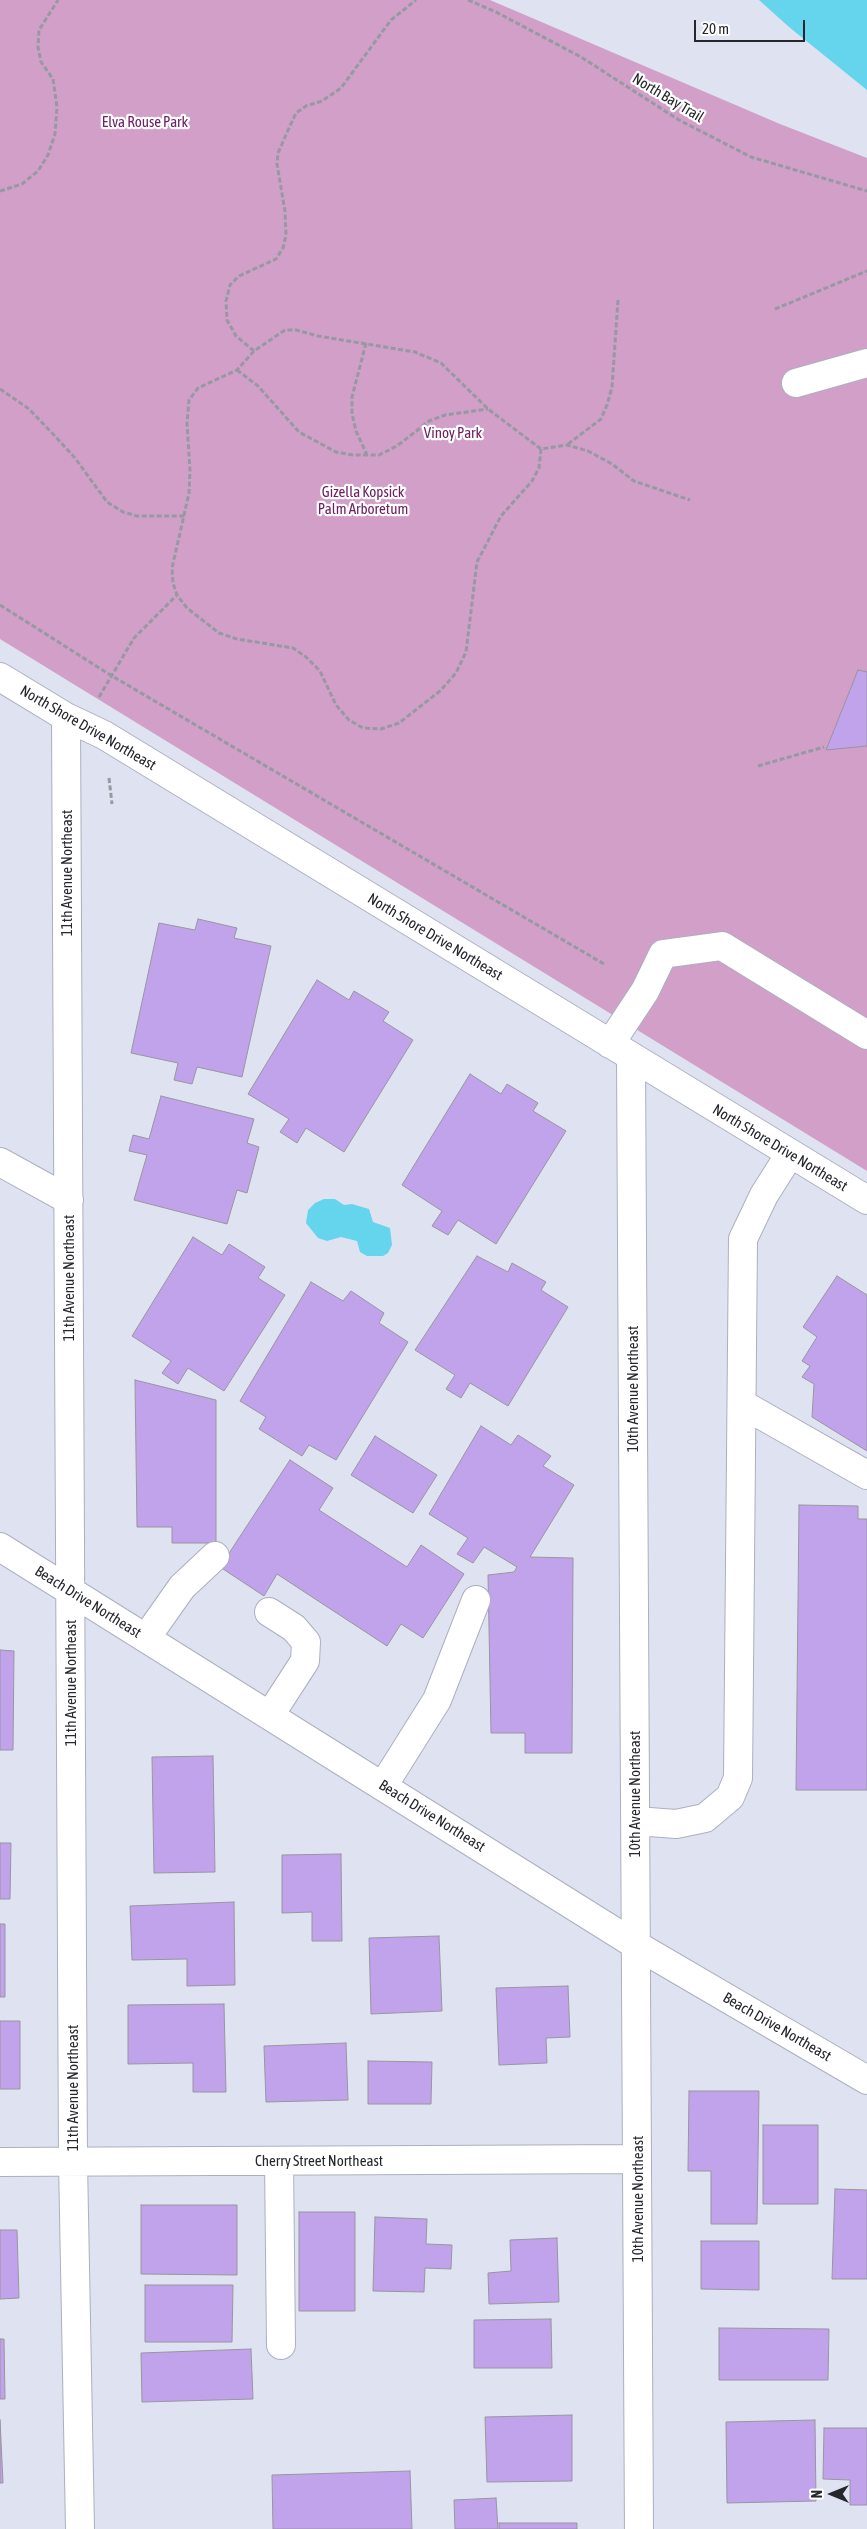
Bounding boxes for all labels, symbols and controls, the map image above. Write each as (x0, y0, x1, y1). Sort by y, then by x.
scale bar (697, 10, 808, 42)
text: 20 m (702, 20, 729, 37)
street label: North Bay Trail (629, 70, 707, 126)
park label: Elva Rouse Park (102, 113, 188, 131)
park label: Vinoy Park (424, 424, 482, 442)
park label: Gizella Kopsick Palm Arboretum (318, 483, 408, 518)
street label: North Shore Drive Northeast (17, 682, 159, 774)
street label: 11th Avenue Northeast (58, 810, 76, 936)
street label: North Shore Drive Northeast (364, 890, 506, 984)
street label: North Shore Drive Northeast (709, 1101, 851, 1195)
street label: 11th Avenue Northeast (60, 1215, 78, 1341)
street label: 10th Avenue Northeast (624, 1326, 642, 1452)
street label: Beach Drive Northeast (31, 1562, 145, 1642)
street label: 11th Avenue Northeast (62, 1620, 80, 1746)
street label: 10th Avenue Northeast (626, 1731, 644, 1857)
street label: Beach Drive Northeast (375, 1776, 489, 1856)
street label: Beach Drive Northeast (720, 1989, 834, 2065)
street label: 11th Avenue Northeast (64, 2025, 82, 2151)
street label: 10th Avenue Northeast (629, 2136, 647, 2262)
street label: Cherry Street Northeast (255, 2152, 383, 2170)
north arrow (807, 2469, 857, 2519)
text: N (809, 2490, 825, 2498)

